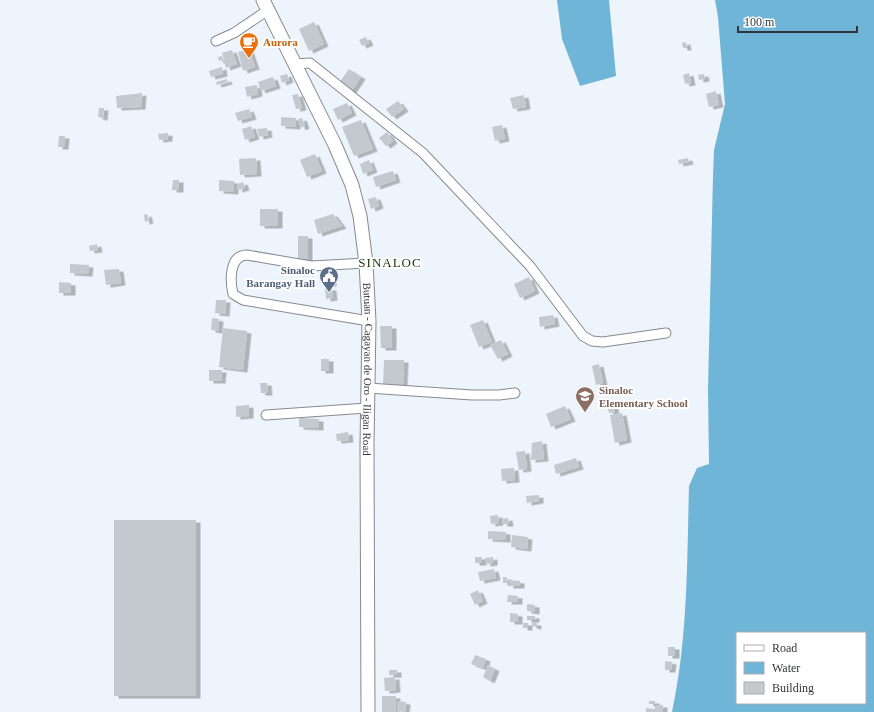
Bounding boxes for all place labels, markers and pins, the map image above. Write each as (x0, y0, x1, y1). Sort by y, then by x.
cafe icon: Aurora (238, 31, 260, 59)
place label: Aurora (263, 36, 298, 48)
place label: Sinaloc Barangay Hall (246, 264, 315, 289)
public building icon: Sinaloc Barangay Hall (318, 265, 340, 293)
place label: Sinaloc Elementary School (599, 384, 688, 409)
school or university icon: Sinaloc Elementary School (574, 385, 596, 413)

